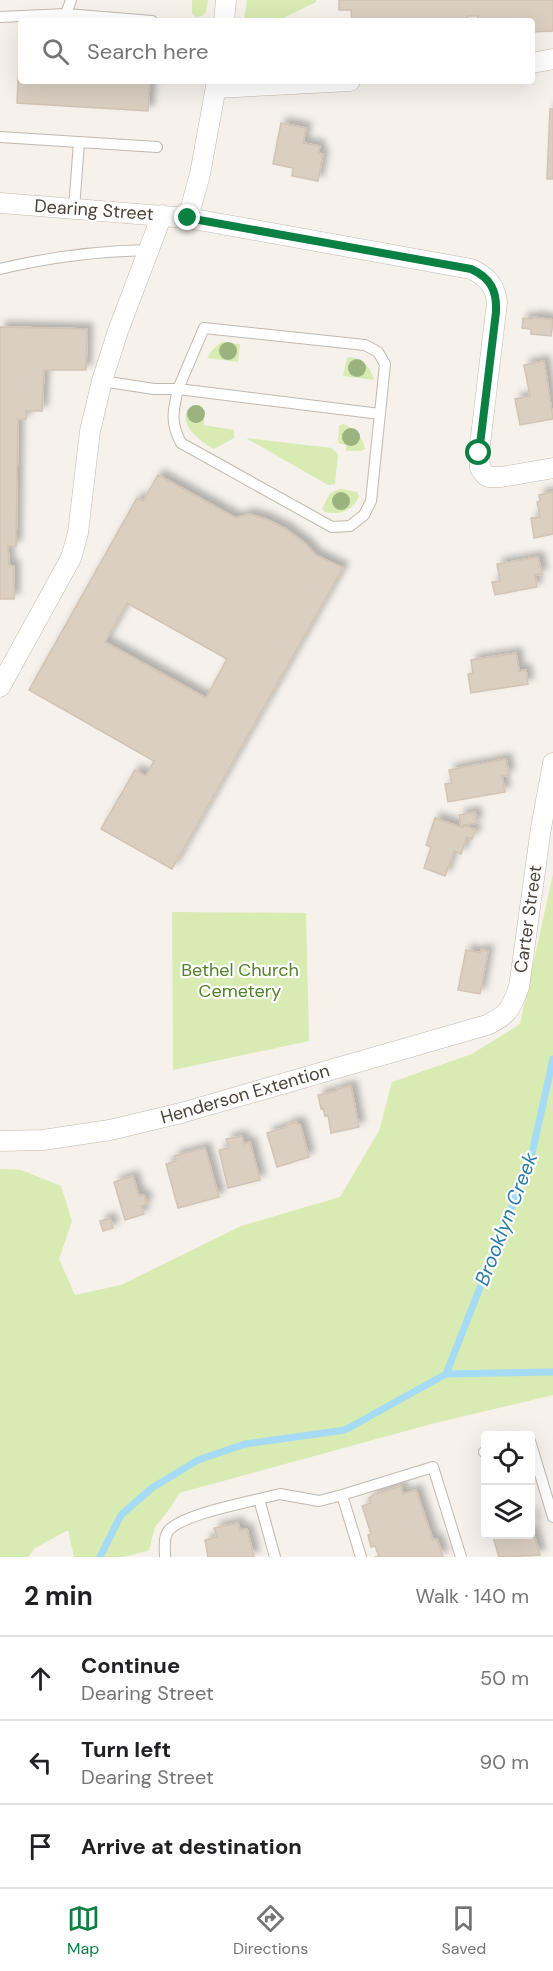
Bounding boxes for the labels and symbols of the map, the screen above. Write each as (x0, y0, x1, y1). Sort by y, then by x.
street label: Dearing Street (34, 194, 154, 226)
route end (174, 204, 200, 230)
route start (465, 439, 491, 465)
street label: Carter Street (509, 863, 547, 975)
park label: Bethel Church Cemetery (181, 958, 299, 1003)
street label: Henderson Extention (158, 1058, 332, 1130)
water label: Brooklyn Creek (469, 1148, 544, 1289)

